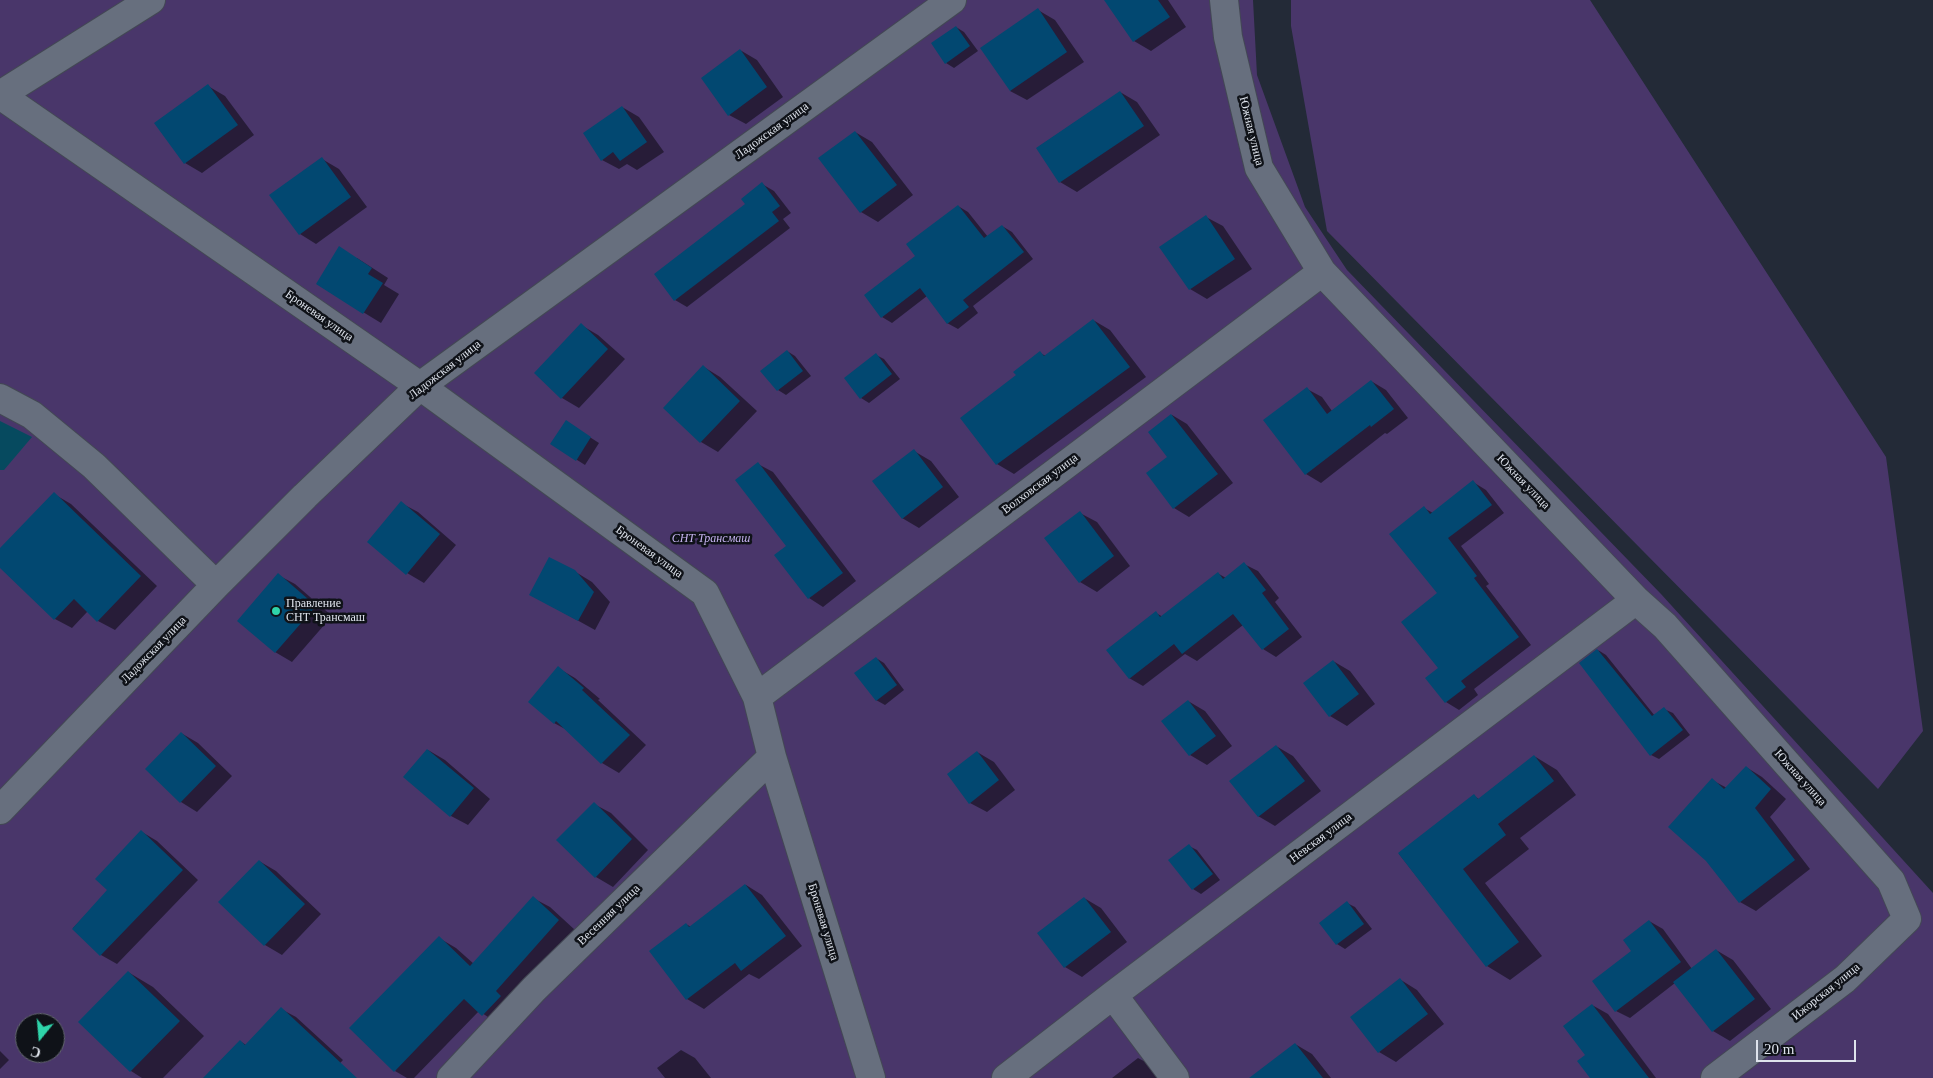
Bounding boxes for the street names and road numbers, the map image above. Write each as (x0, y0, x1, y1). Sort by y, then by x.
street label: Южная улица (1235, 95, 1267, 167)
street label: Ладожская улица (732, 99, 812, 163)
street label: Броневая улица (282, 287, 356, 345)
street label: Ладожская улица (406, 337, 484, 403)
street label: Волховская улица (999, 451, 1081, 517)
street label: Южная улица (1493, 452, 1553, 512)
street label: Броневая улица (613, 523, 685, 581)
street label: Ладожская улица (118, 613, 190, 687)
street label: Южная улица (1771, 747, 1829, 809)
street label: Невская улица (1287, 810, 1355, 866)
street label: Весенняя улица (575, 882, 643, 948)
street label: Броневая улица (804, 882, 842, 962)
street label: Ижорская улица (1789, 960, 1863, 1024)

